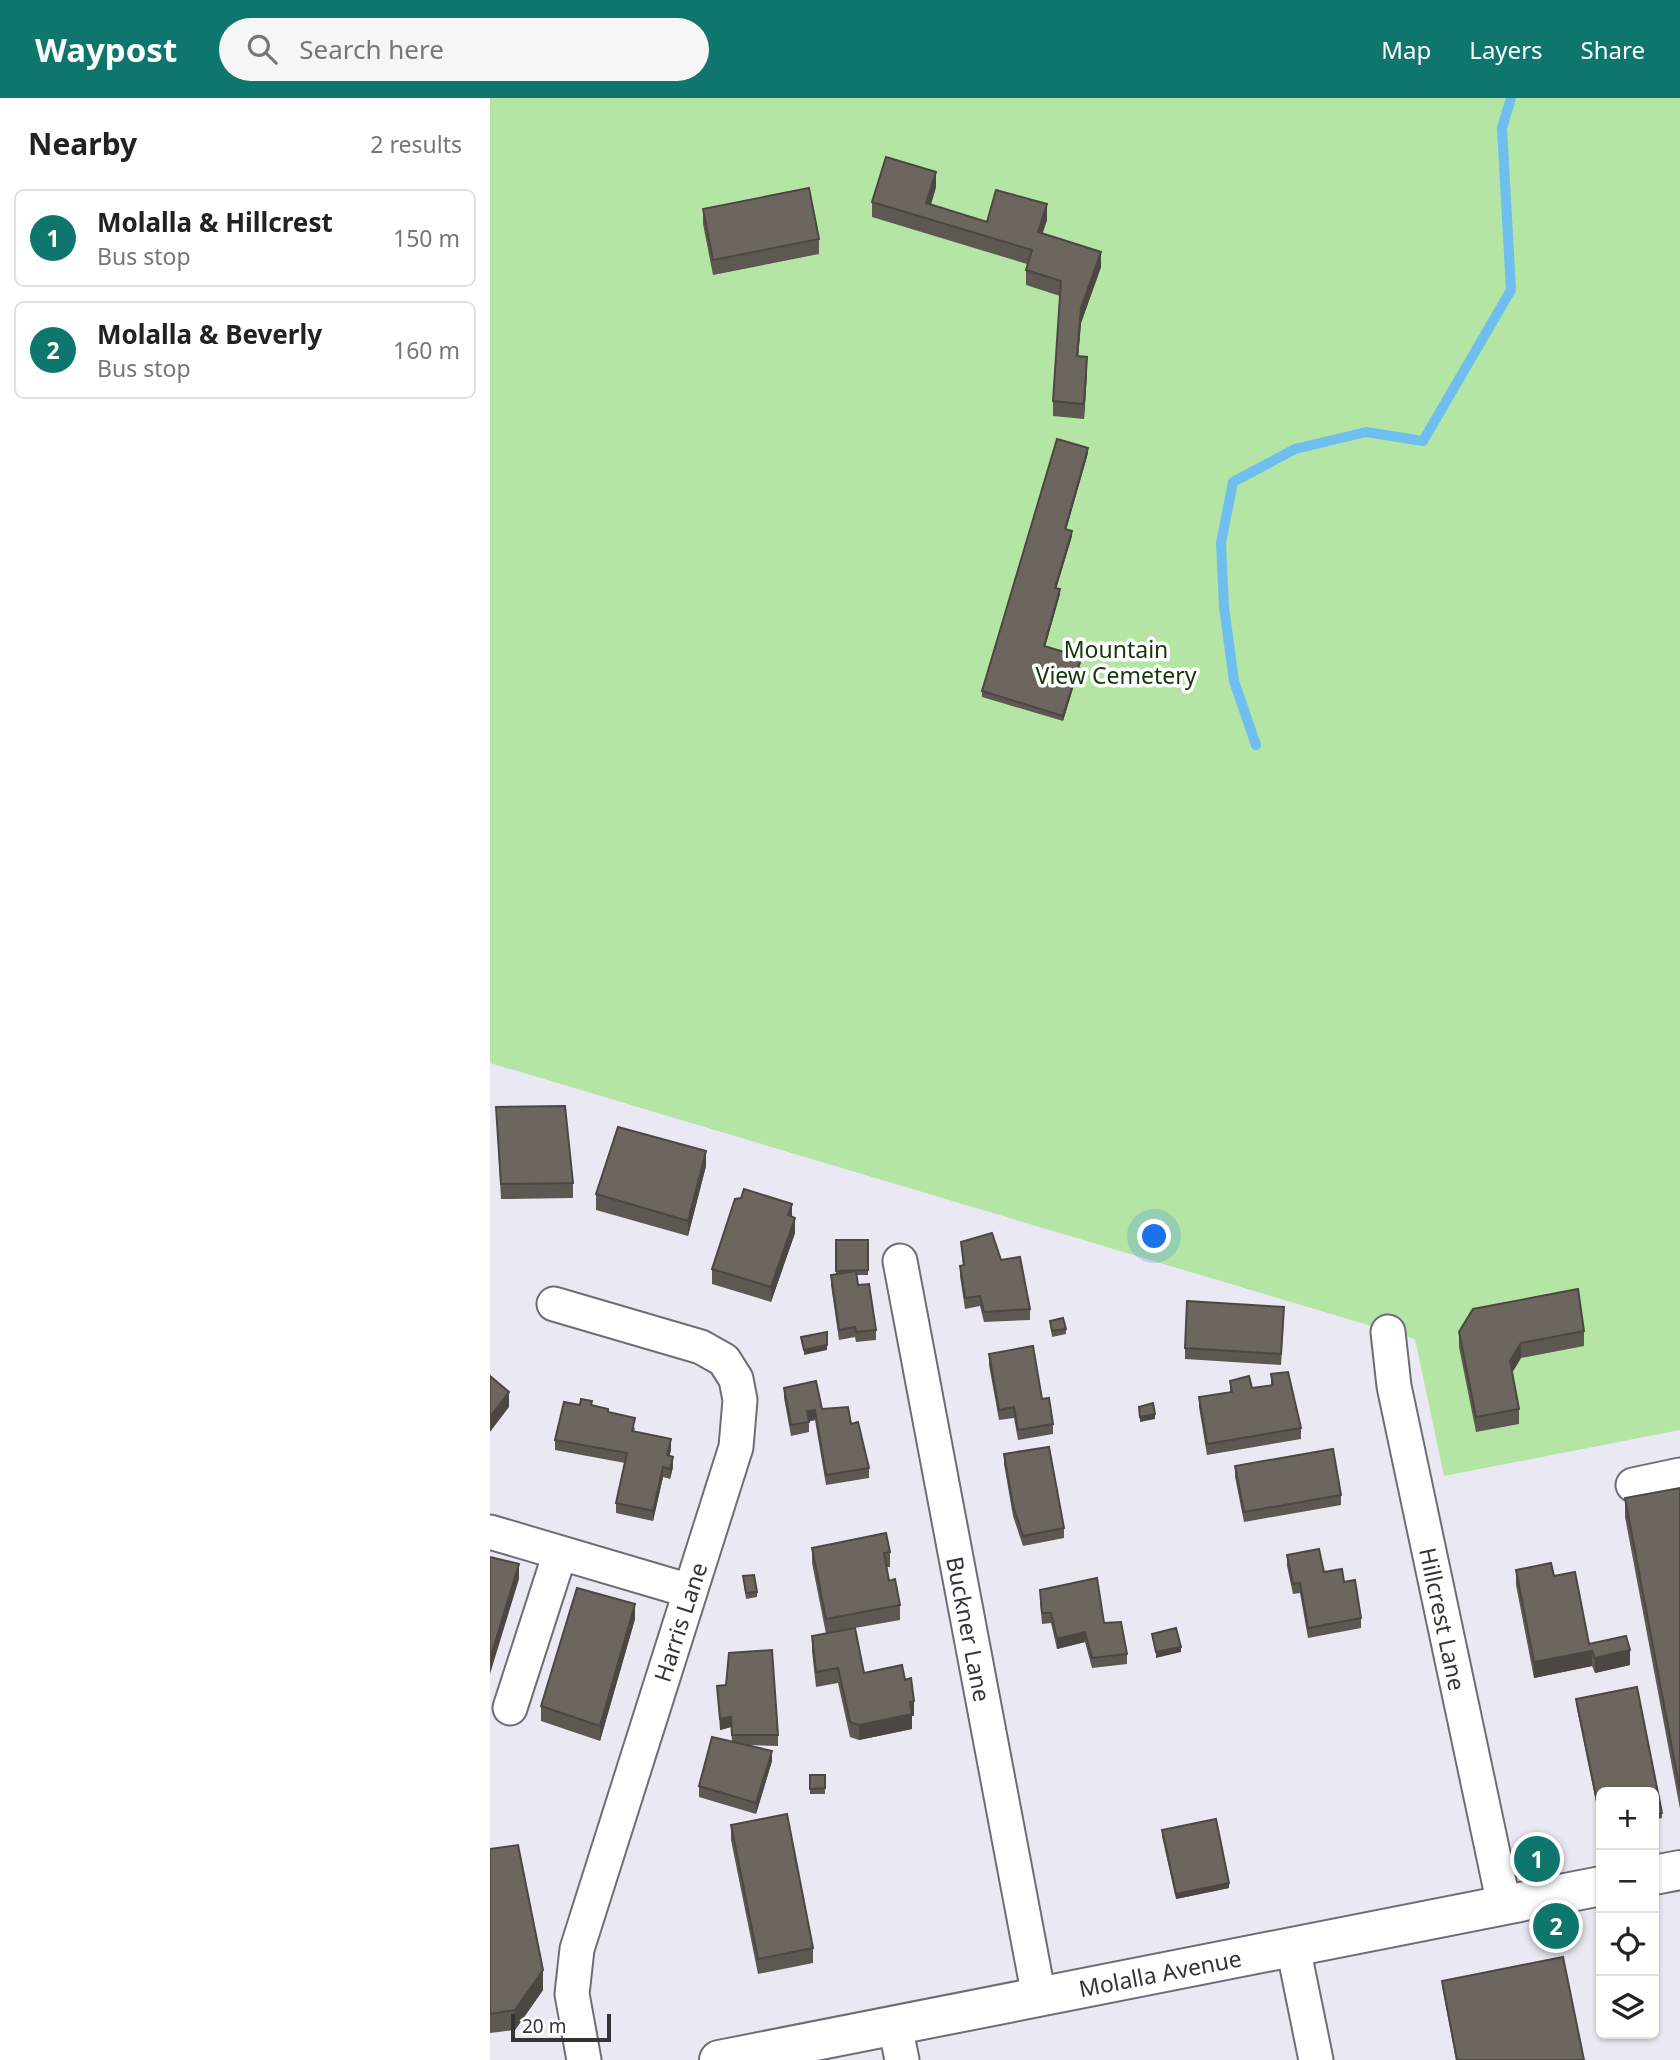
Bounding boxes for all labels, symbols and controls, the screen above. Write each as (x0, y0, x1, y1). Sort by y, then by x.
search box (219, 18, 709, 81)
text: Waypost (35, 27, 177, 72)
icon: search (243, 30, 281, 68)
text: Search here (299, 31, 444, 67)
text: Map (1381, 33, 1431, 66)
text: Layers (1469, 33, 1543, 66)
text: Share (1581, 33, 1645, 66)
text: Nearby (28, 123, 137, 164)
text: 2 results (370, 128, 462, 160)
text: Molalla & Hillcrest (97, 204, 333, 240)
text: 1 (46, 222, 60, 254)
text: 150 m (393, 222, 460, 254)
text: Bus stop (97, 240, 191, 272)
text: Molalla & Beverly (97, 316, 322, 352)
text: 2 (46, 334, 60, 366)
text: 160 m (393, 334, 460, 366)
text: Bus stop (97, 352, 191, 384)
park label: Mountain View Cemetery (1036, 633, 1197, 691)
your location (1137, 1219, 1171, 1253)
street label: Hillcrest Lane (1412, 1545, 1474, 1693)
street label: Buckner Lane (939, 1554, 999, 1704)
street label: Harris Lane (646, 1558, 714, 1686)
map controls (1596, 1787, 1659, 2039)
button: + (1596, 1787, 1659, 1850)
pin: 1 (1514, 1833, 1560, 1885)
button: − (1596, 1850, 1659, 1913)
pin: 2 (1533, 1900, 1579, 1952)
button: locate (1596, 1913, 1659, 1976)
street label: Molalla Avenue (1076, 1942, 1244, 2004)
button: layers (1596, 1976, 1659, 2039)
scale bar (511, 2011, 611, 2043)
text: 20 m (522, 2013, 566, 2039)

